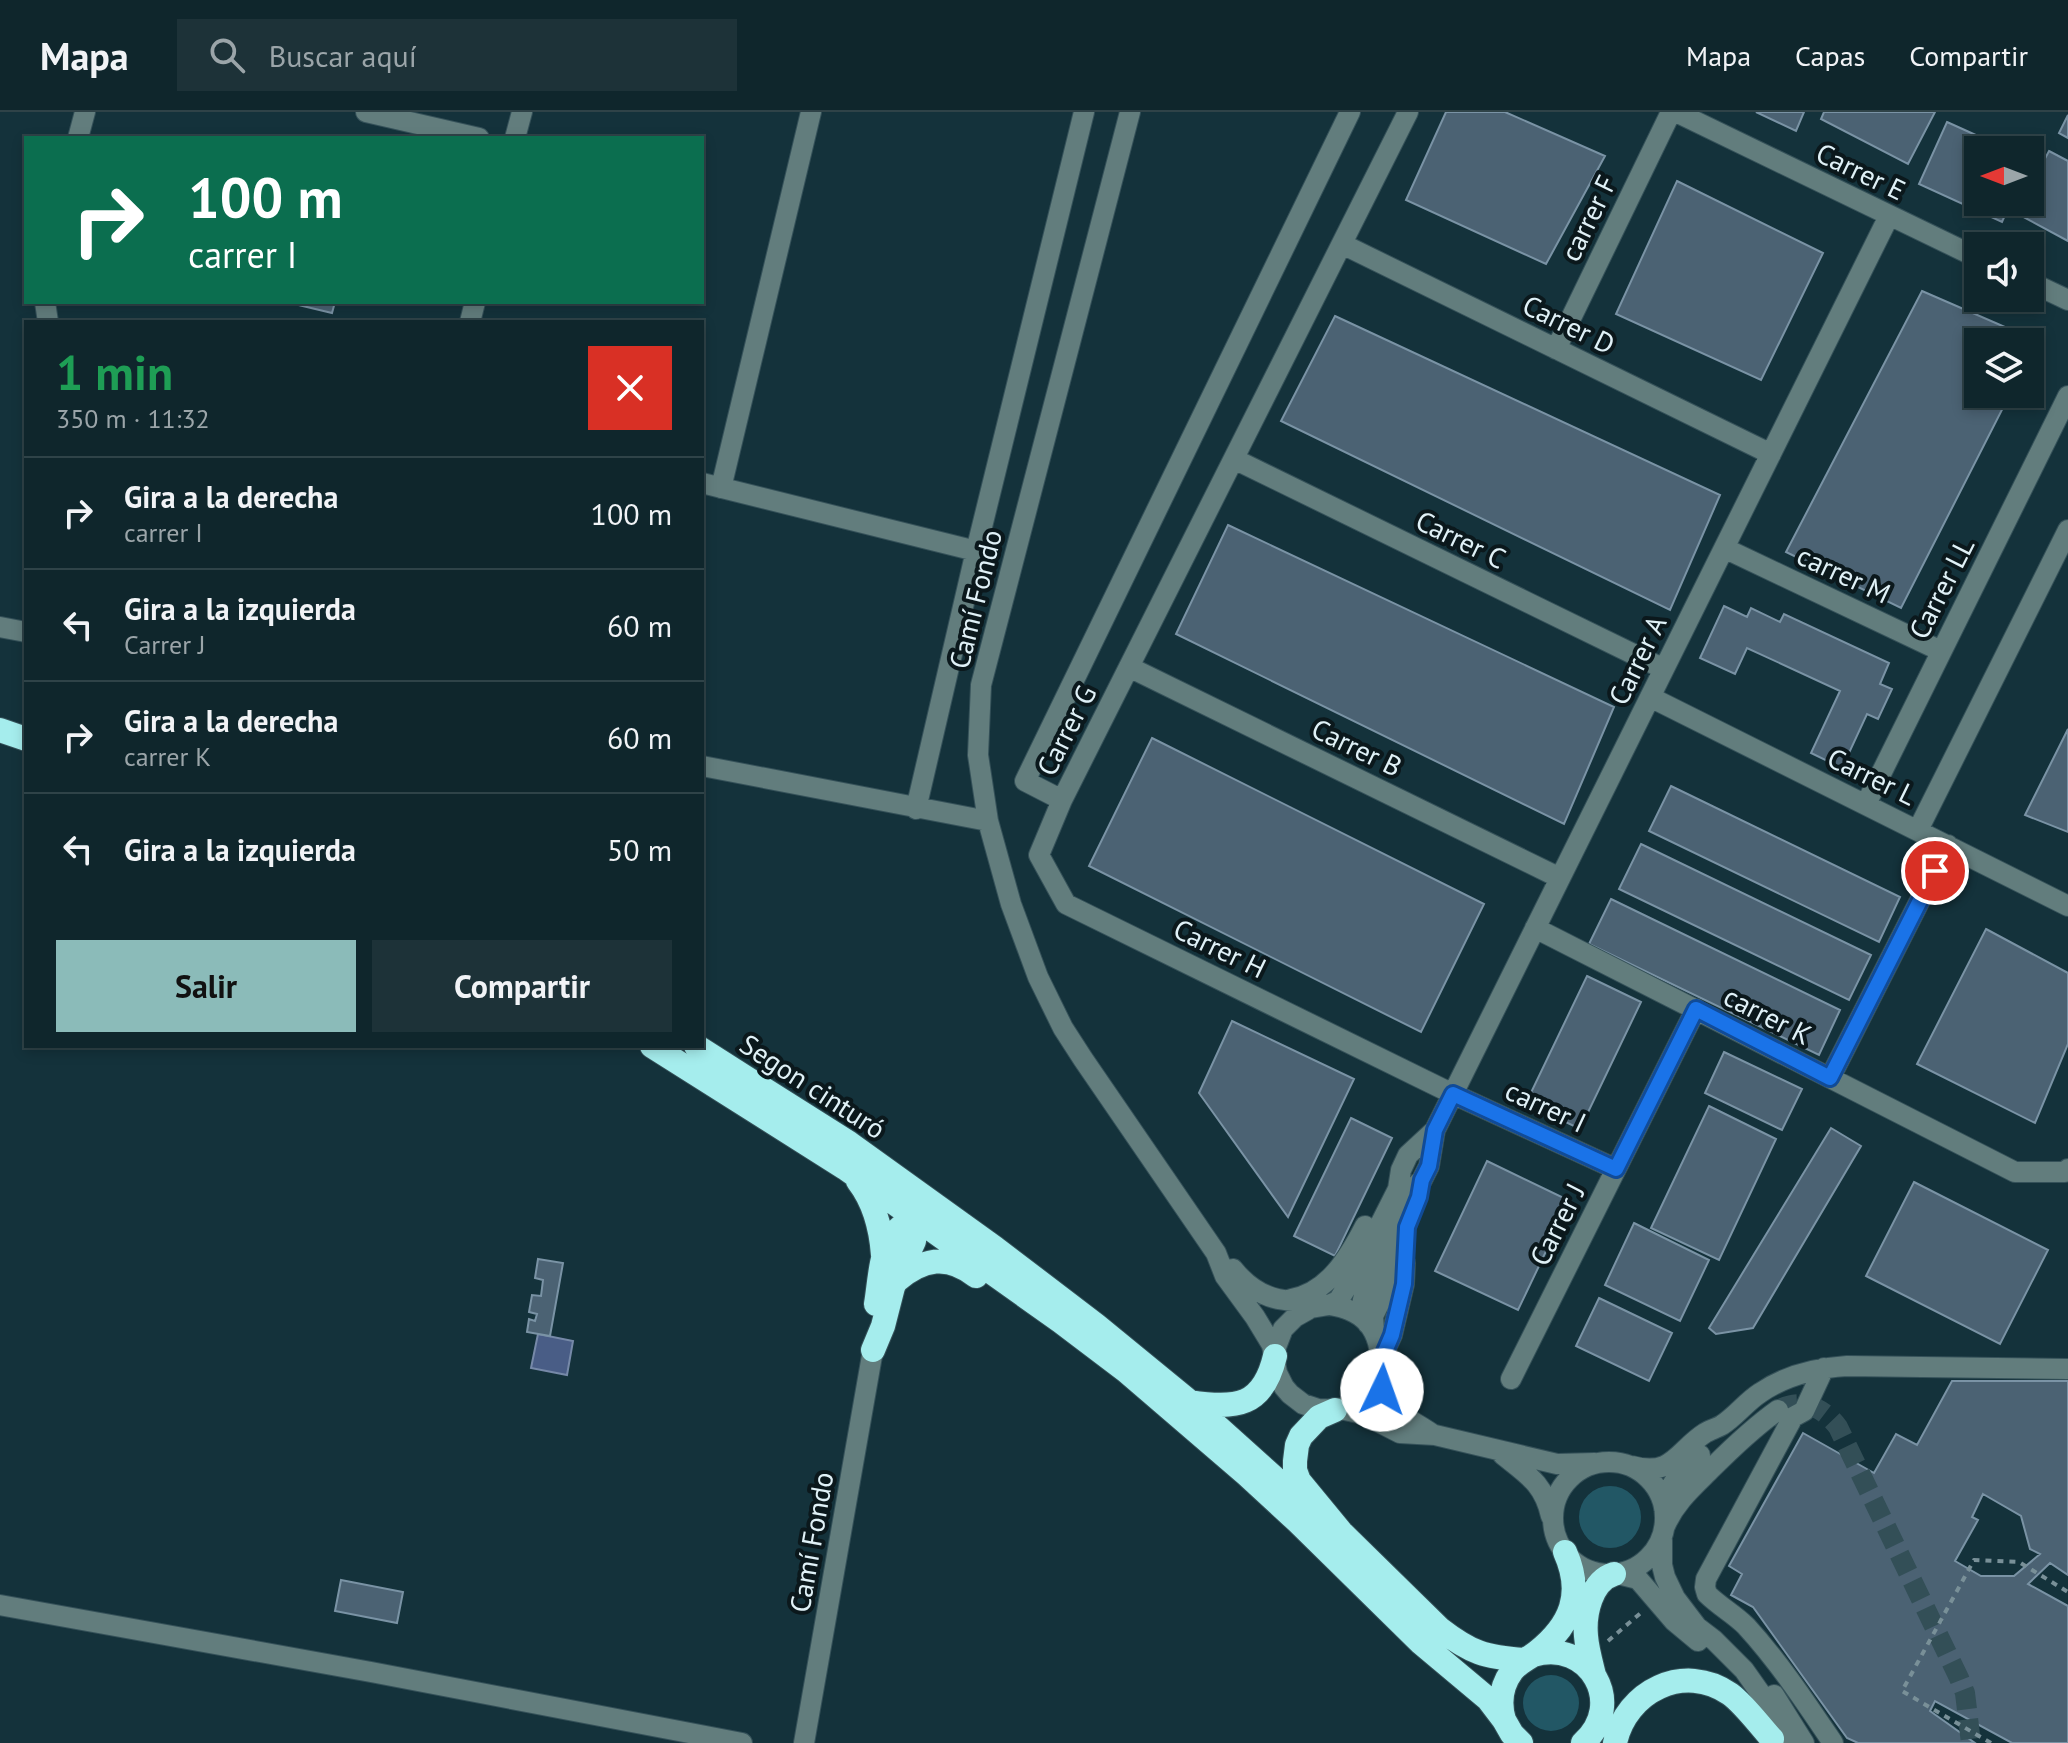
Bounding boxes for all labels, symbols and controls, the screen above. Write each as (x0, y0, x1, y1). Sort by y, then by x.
search box (177, 19, 737, 91)
text: Mapa (40, 31, 129, 80)
icon: search (205, 33, 249, 77)
text: Buscar aquí (269, 36, 417, 75)
text: Mapa (1686, 37, 1751, 74)
text: Capas (1795, 37, 1865, 74)
text: Compartir (1909, 37, 2028, 74)
street label: Carrer E (1810, 134, 1912, 208)
north arrow (1964, 136, 2044, 216)
map controls (1964, 136, 2044, 408)
text: 100 m (188, 161, 343, 233)
icon: right (56, 168, 160, 272)
street label: carrer F (1551, 169, 1625, 267)
text: carrer I (188, 231, 297, 278)
button: sound (1964, 232, 2044, 312)
street label: Carrer D (1517, 286, 1621, 362)
button: layers (1964, 328, 2044, 408)
text: 1 min (56, 341, 173, 403)
button: close (588, 346, 672, 430)
text: 350 m · 11:32 (56, 402, 210, 435)
text: Gira a la derecha (124, 477, 338, 516)
icon: right (56, 491, 100, 535)
text: 100 m (591, 494, 672, 533)
street label: Carrer C (1410, 501, 1512, 577)
text: carrer I (124, 516, 203, 549)
street label: Camí Fondo (940, 526, 1010, 672)
street label: Carrer LL (1900, 531, 1982, 645)
street label: carrer M (1791, 536, 1897, 612)
text: Gira a la izquierda (124, 589, 356, 628)
icon: left (56, 603, 100, 647)
text: 60 m (607, 606, 672, 645)
street label: Carrer A (1600, 609, 1675, 711)
text: Carrer J (124, 628, 206, 661)
street label: Carrer G (1028, 678, 1104, 782)
text: Gira a la derecha (124, 701, 338, 740)
street label: Carrer B (1306, 709, 1408, 785)
icon: right (56, 715, 100, 759)
text: 60 m (607, 718, 672, 757)
street label: Carrer L (1822, 739, 1922, 813)
text: carrer K (124, 740, 211, 773)
icon: left (56, 827, 100, 871)
text: Gira a la izquierda (124, 830, 356, 869)
text: 50 m (607, 830, 672, 869)
pin (1901, 837, 1969, 905)
icon: arrive (1913, 849, 1957, 893)
street label: Carrer H (1168, 910, 1272, 986)
button: Salir (56, 940, 356, 1032)
button: Compartir (372, 940, 672, 1032)
street label: carrer K (1718, 977, 1818, 1053)
street label: Segon cinturó (733, 1025, 893, 1147)
street label: carrer I (1500, 1071, 1592, 1141)
street label: Carrer J (1521, 1176, 1593, 1272)
position arrow (1340, 1348, 1424, 1432)
street label: Camí Fondo (780, 1469, 842, 1615)

